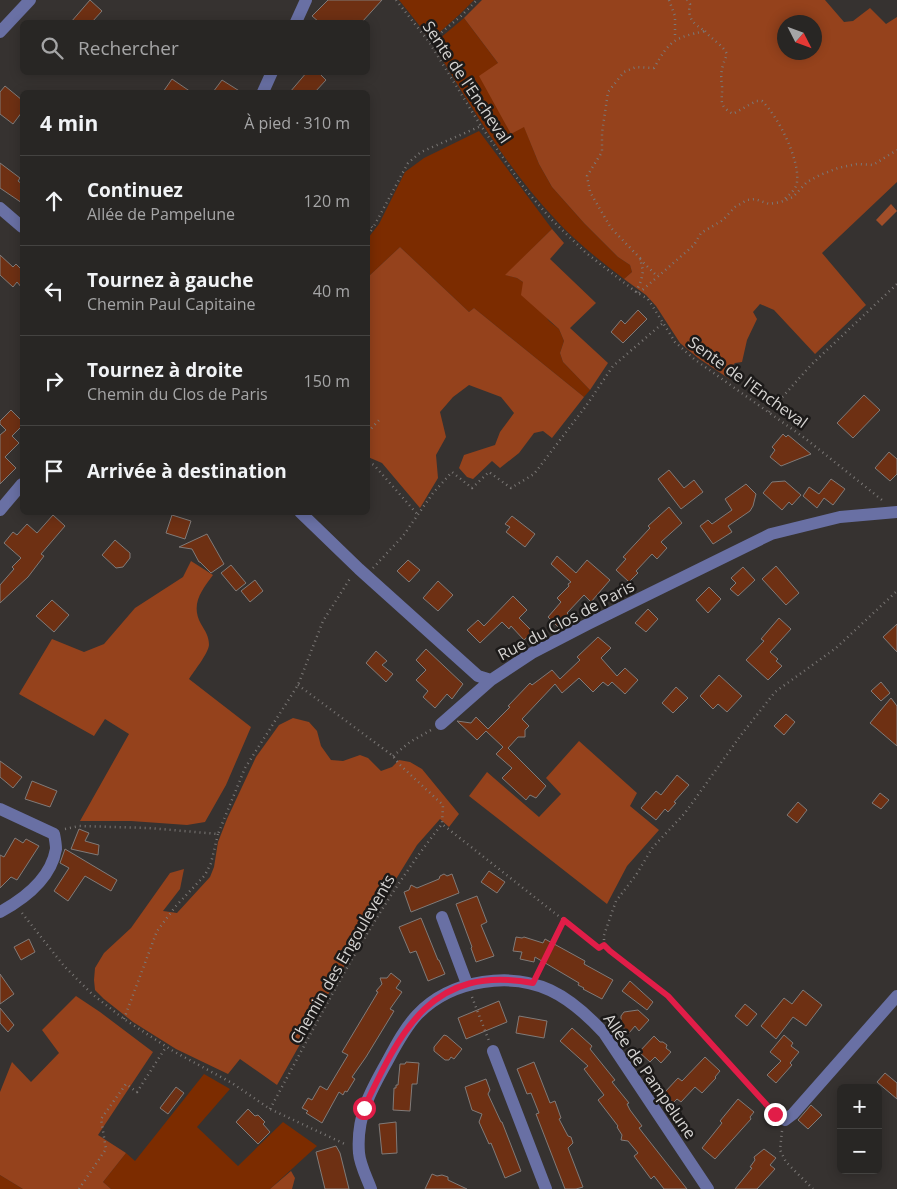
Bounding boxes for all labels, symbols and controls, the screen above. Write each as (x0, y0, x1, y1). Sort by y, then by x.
north arrow (777, 15, 822, 60)
street label: Sente de l'Encheval (418, 17, 516, 147)
search box (20, 20, 370, 75)
icon: search (38, 34, 66, 62)
text: Rechercher (78, 35, 179, 61)
text: 4 min (40, 109, 98, 137)
text: À pied · 310 m (244, 112, 350, 134)
text: Continuez (87, 177, 183, 203)
icon: ahead (40, 187, 68, 215)
text: 120 m (304, 190, 350, 212)
text: Allée de Pampelune (87, 203, 235, 225)
text: Tournez à gauche (87, 267, 253, 293)
icon: left (40, 277, 68, 305)
text: 40 m (313, 280, 350, 302)
text: Chemin Paul Capitaine (87, 293, 255, 315)
street label: Sente de l'Encheval (684, 331, 812, 433)
text: Tournez à droite (87, 357, 243, 383)
icon: right (40, 367, 68, 395)
text: 150 m (304, 370, 350, 392)
text: Chemin du Clos de Paris (87, 383, 268, 405)
icon: arrive (40, 457, 68, 485)
text: Arrivée à destination (87, 458, 287, 484)
street label: Rue du Clos de Paris (494, 575, 638, 665)
street label: Chemin des Engoulevents (284, 870, 400, 1048)
street label: Allée de Pampelune (599, 1009, 701, 1143)
map controls (837, 1084, 882, 1174)
button: + (837, 1084, 882, 1129)
route start (353, 1097, 376, 1120)
route end (764, 1103, 787, 1126)
button: − (837, 1129, 882, 1174)

